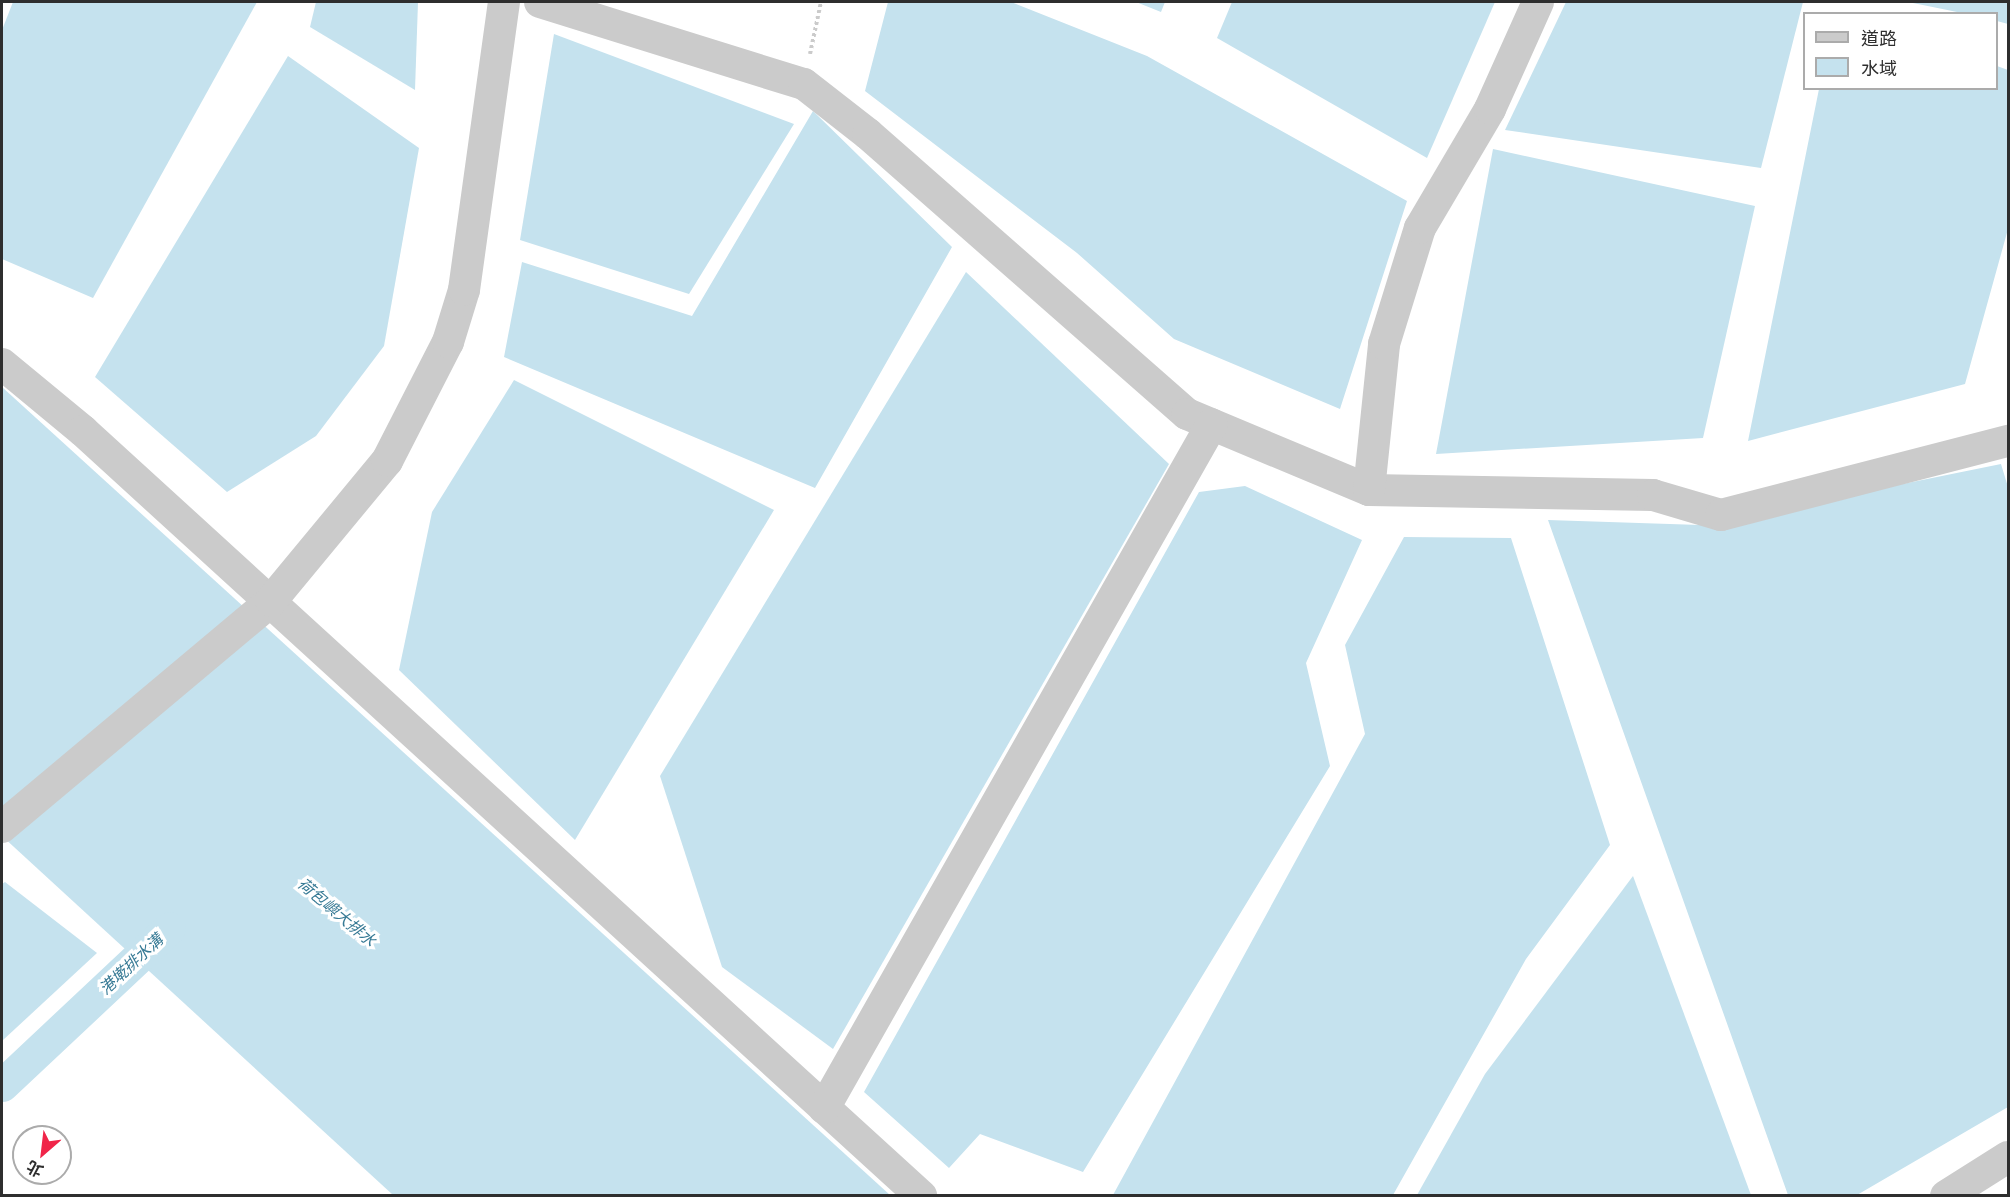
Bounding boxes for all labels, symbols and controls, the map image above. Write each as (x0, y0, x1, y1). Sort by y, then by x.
legend (1803, 12, 1998, 90)
text: 道路 (1861, 27, 1897, 50)
text: 水域 (1861, 57, 1897, 80)
water label: 荷包嶼大排水 (294, 874, 380, 950)
water label: 港墘排水溝 (95, 930, 167, 998)
north arrow (12, 1125, 72, 1185)
text: 北 (23, 1157, 46, 1182)

